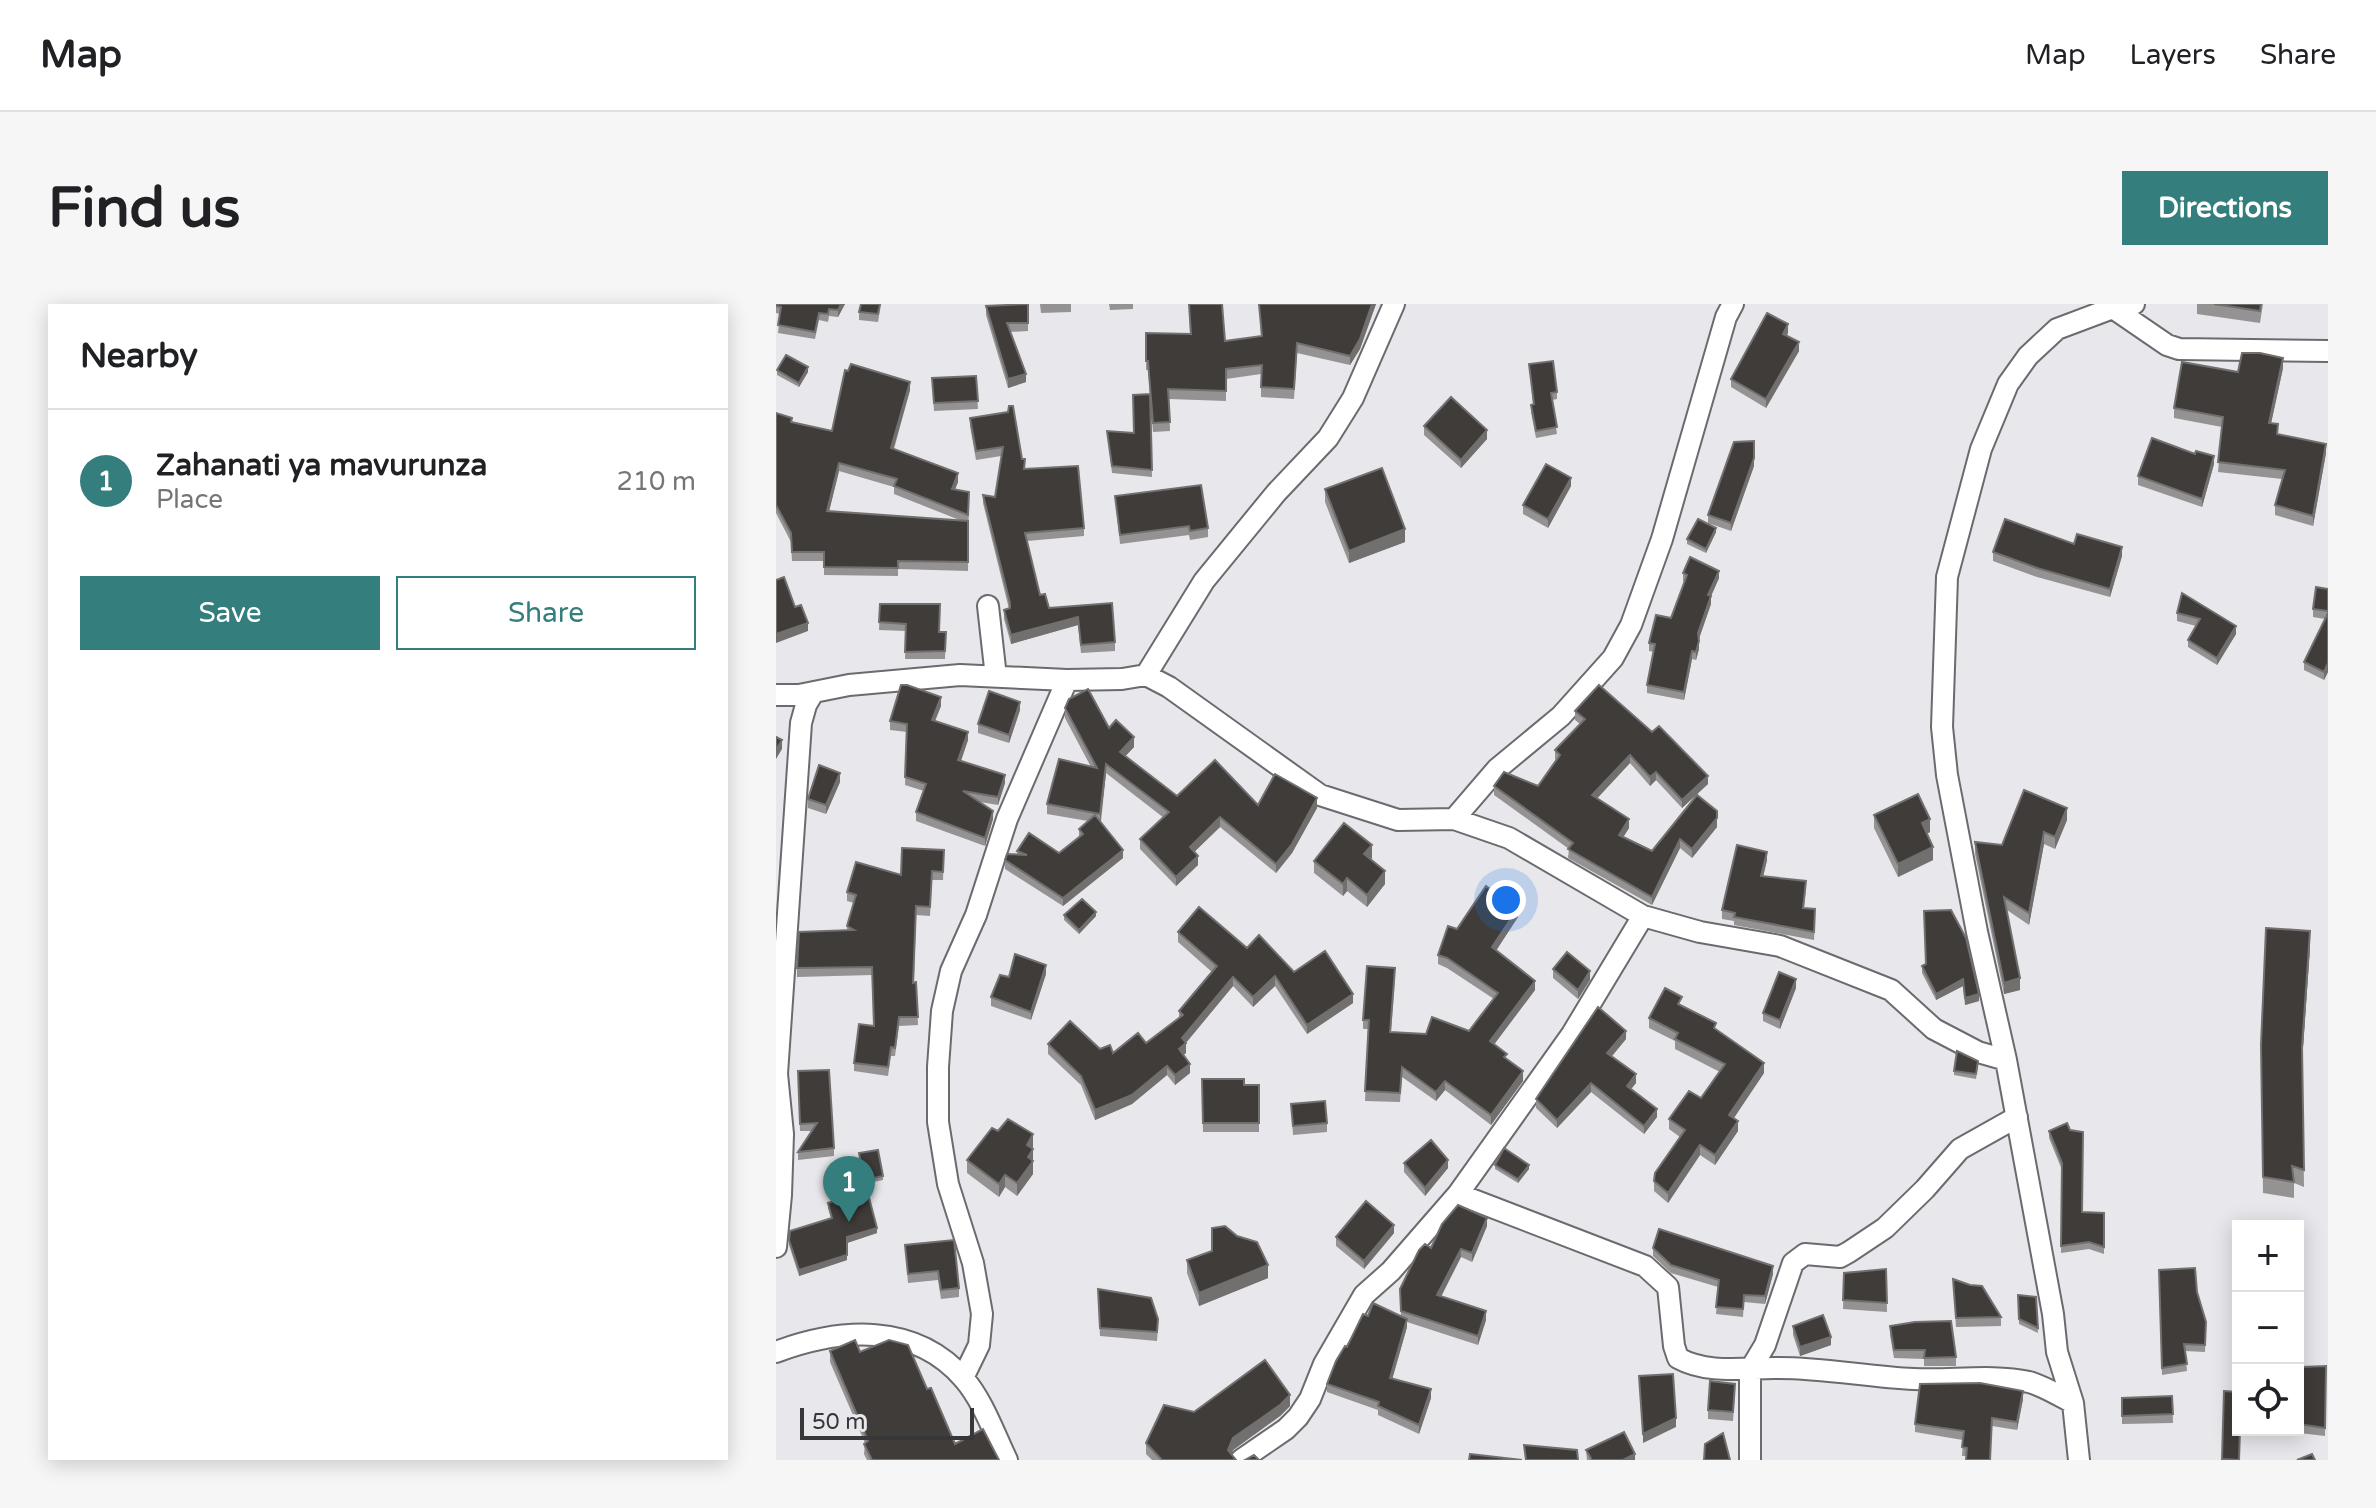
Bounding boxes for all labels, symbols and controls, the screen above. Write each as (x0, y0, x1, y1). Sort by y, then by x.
text: Map (40, 32, 122, 78)
text: Map (2025, 38, 2086, 72)
text: Layers (2130, 38, 2216, 72)
text: Share (2260, 38, 2336, 72)
button: Directions (2122, 171, 2328, 245)
text: Find us (48, 175, 240, 242)
text: Nearby (80, 336, 198, 377)
text: Zahanati ya mavurunza (156, 447, 487, 484)
text: 1 (98, 466, 114, 497)
text: 210 m (616, 466, 696, 497)
text: Place (156, 484, 223, 515)
button: Save (80, 576, 380, 650)
button: Share (396, 576, 696, 650)
your location (1486, 880, 1526, 920)
pin: 1 (823, 1156, 875, 1222)
map controls (2232, 1220, 2304, 1436)
button: + (2232, 1220, 2304, 1292)
button: − (2232, 1292, 2304, 1364)
button: locate (2232, 1364, 2304, 1436)
scale bar (800, 1404, 974, 1440)
text: 50 m (812, 1409, 866, 1435)

